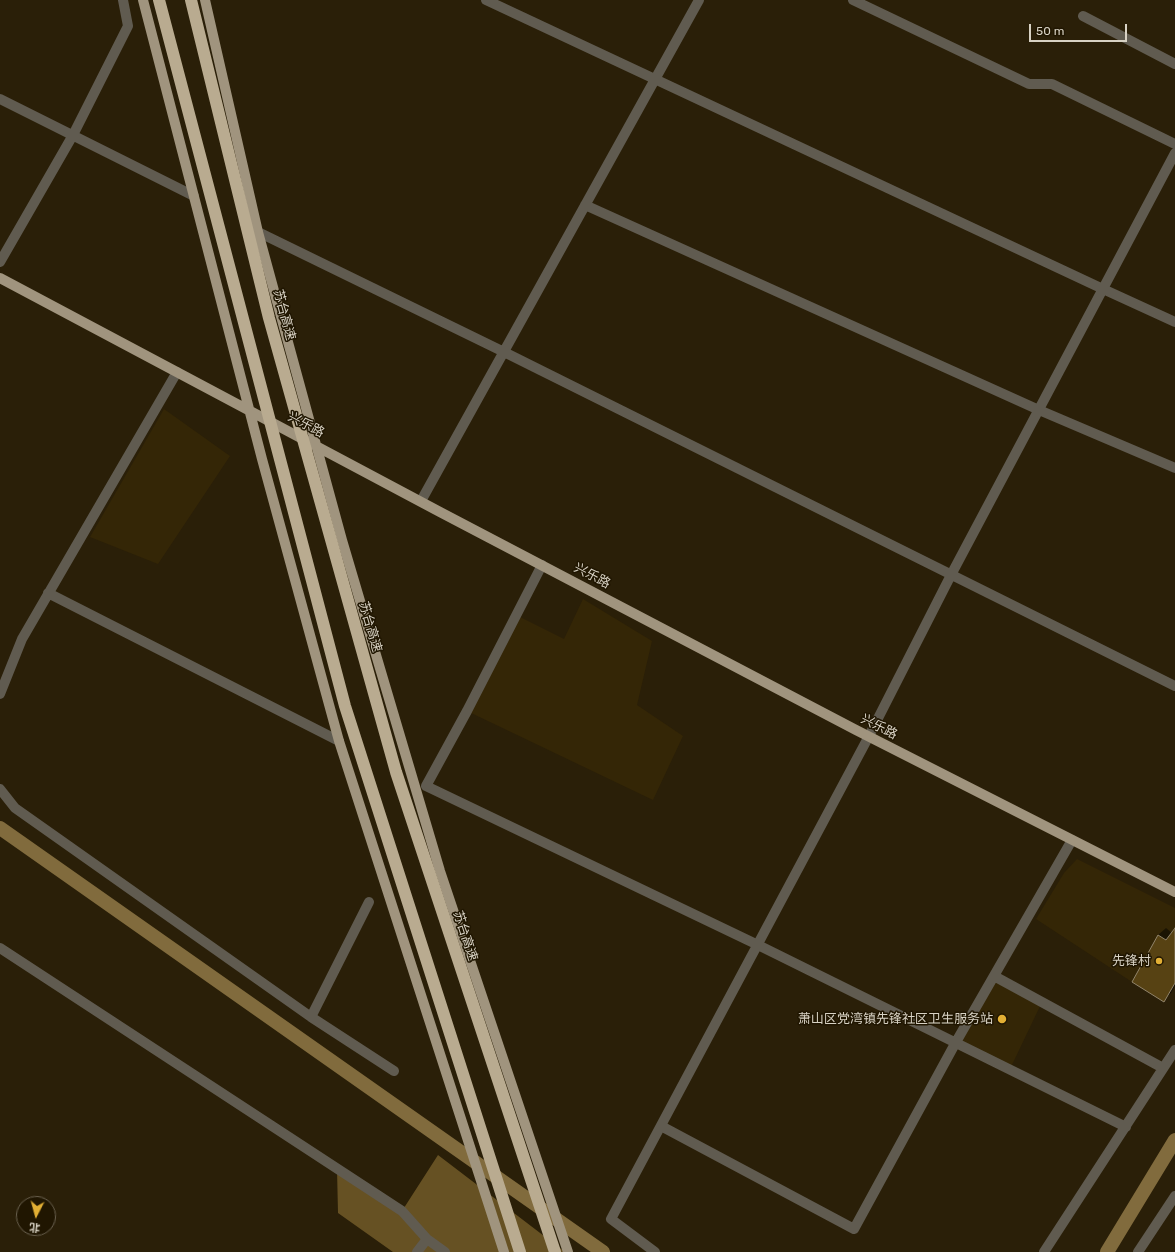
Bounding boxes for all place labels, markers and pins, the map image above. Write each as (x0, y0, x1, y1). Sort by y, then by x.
place label: 先锋村 (1112, 953, 1151, 969)
marker: 先锋村 (1154, 956, 1164, 966)
place label: 萧山区党湾镇先锋社区卫生服务站 (798, 1011, 993, 1027)
marker: 萧山区党湾镇先锋社区卫生服务站 (996, 1013, 1008, 1025)

